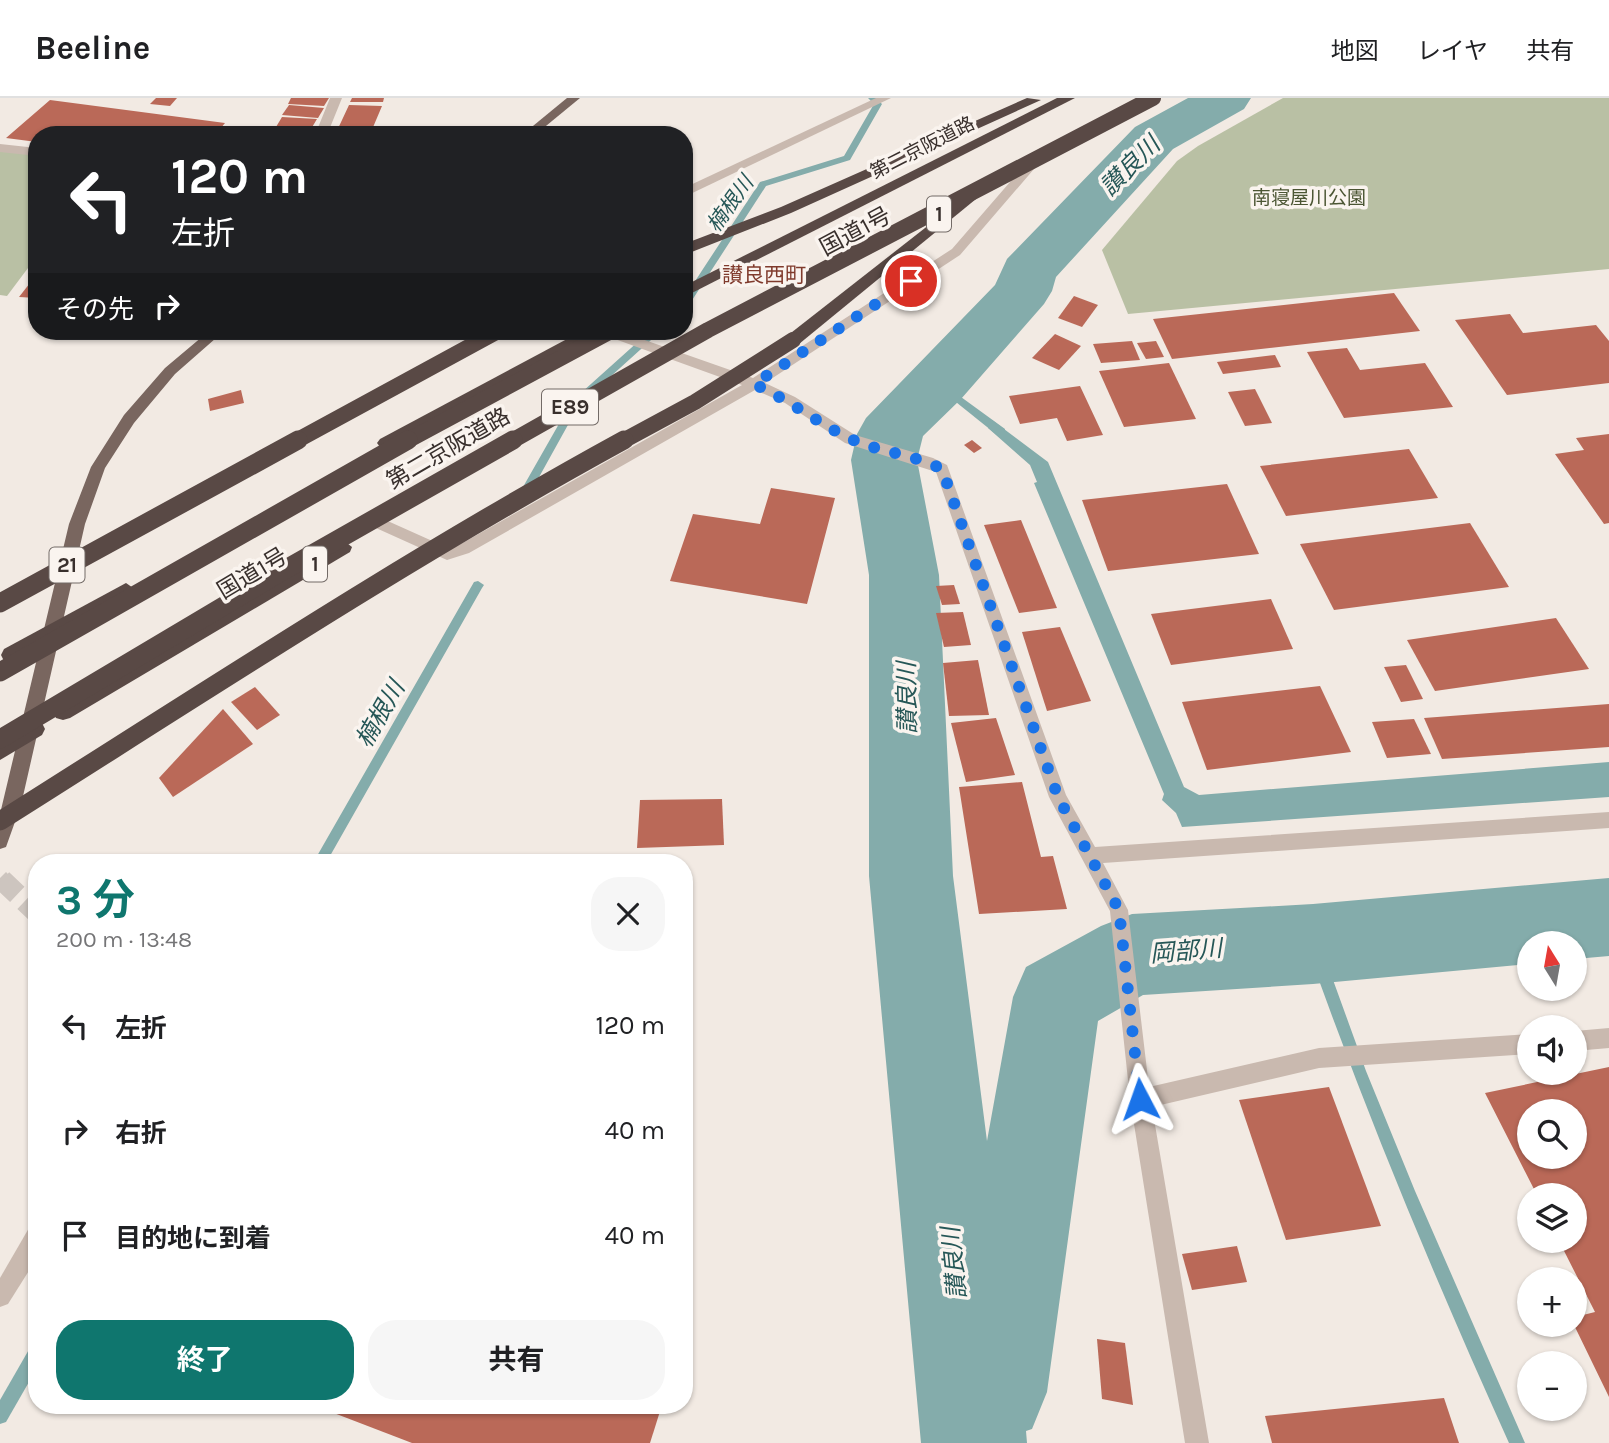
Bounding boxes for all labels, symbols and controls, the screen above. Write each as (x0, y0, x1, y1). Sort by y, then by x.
text: Beeline (35, 29, 150, 67)
text: 地図 (1331, 37, 1379, 65)
text: レイヤ (1417, 37, 1488, 65)
text: 共有 (1526, 37, 1574, 65)
street label: 第二京阪道路 (867, 112, 978, 184)
water label: 讃良川 (1095, 129, 1167, 201)
text: 120 m (171, 148, 308, 205)
icon: left (56, 154, 147, 245)
water label: 楠根川 (702, 170, 759, 237)
park label: 南寝屋川公園 (1252, 187, 1366, 209)
road number: 1 (927, 197, 951, 232)
street label: 国道1号 (815, 202, 895, 261)
text: 左折 (171, 215, 235, 252)
pin (881, 251, 941, 311)
icon: arrive (892, 262, 930, 300)
district label: 讃良西町 (722, 263, 806, 287)
icon: right (148, 287, 186, 325)
text: その先 (56, 294, 134, 325)
road number: E89 (542, 390, 598, 424)
street label: 第二京阪道路 (382, 402, 515, 495)
street label: 国道1号 (212, 542, 292, 605)
road number: 1 (303, 546, 327, 582)
road number: 21 (50, 547, 84, 582)
water label: 讃良川 (892, 659, 922, 734)
water label: 楠根川 (350, 673, 412, 752)
text: 3 分 (56, 875, 135, 925)
button: close (591, 877, 665, 951)
text: 200 m · 13:48 (56, 926, 192, 953)
north arrow (1517, 931, 1587, 1001)
map controls (1517, 931, 1587, 1421)
water label: 岡部川 (1149, 934, 1226, 968)
icon: left (56, 1007, 94, 1045)
text: 120 m (595, 1010, 665, 1041)
text: 左折 (115, 1013, 167, 1044)
button: sound (1517, 1015, 1587, 1085)
position arrow (1103, 1062, 1177, 1136)
button: search (1517, 1099, 1587, 1169)
icon: right (56, 1112, 94, 1150)
text: 40 m (605, 1115, 665, 1146)
text: 右折 (115, 1118, 167, 1149)
button: layers (1517, 1183, 1587, 1253)
icon: arrive (56, 1217, 94, 1255)
text: 40 m (605, 1220, 665, 1251)
text: 目的地に到着 (115, 1223, 271, 1254)
water label: 讃良川 (936, 1223, 972, 1300)
button: + (1517, 1267, 1587, 1337)
button: 終了 (56, 1320, 354, 1400)
button: 共有 (368, 1320, 665, 1400)
button: − (1517, 1351, 1587, 1421)

